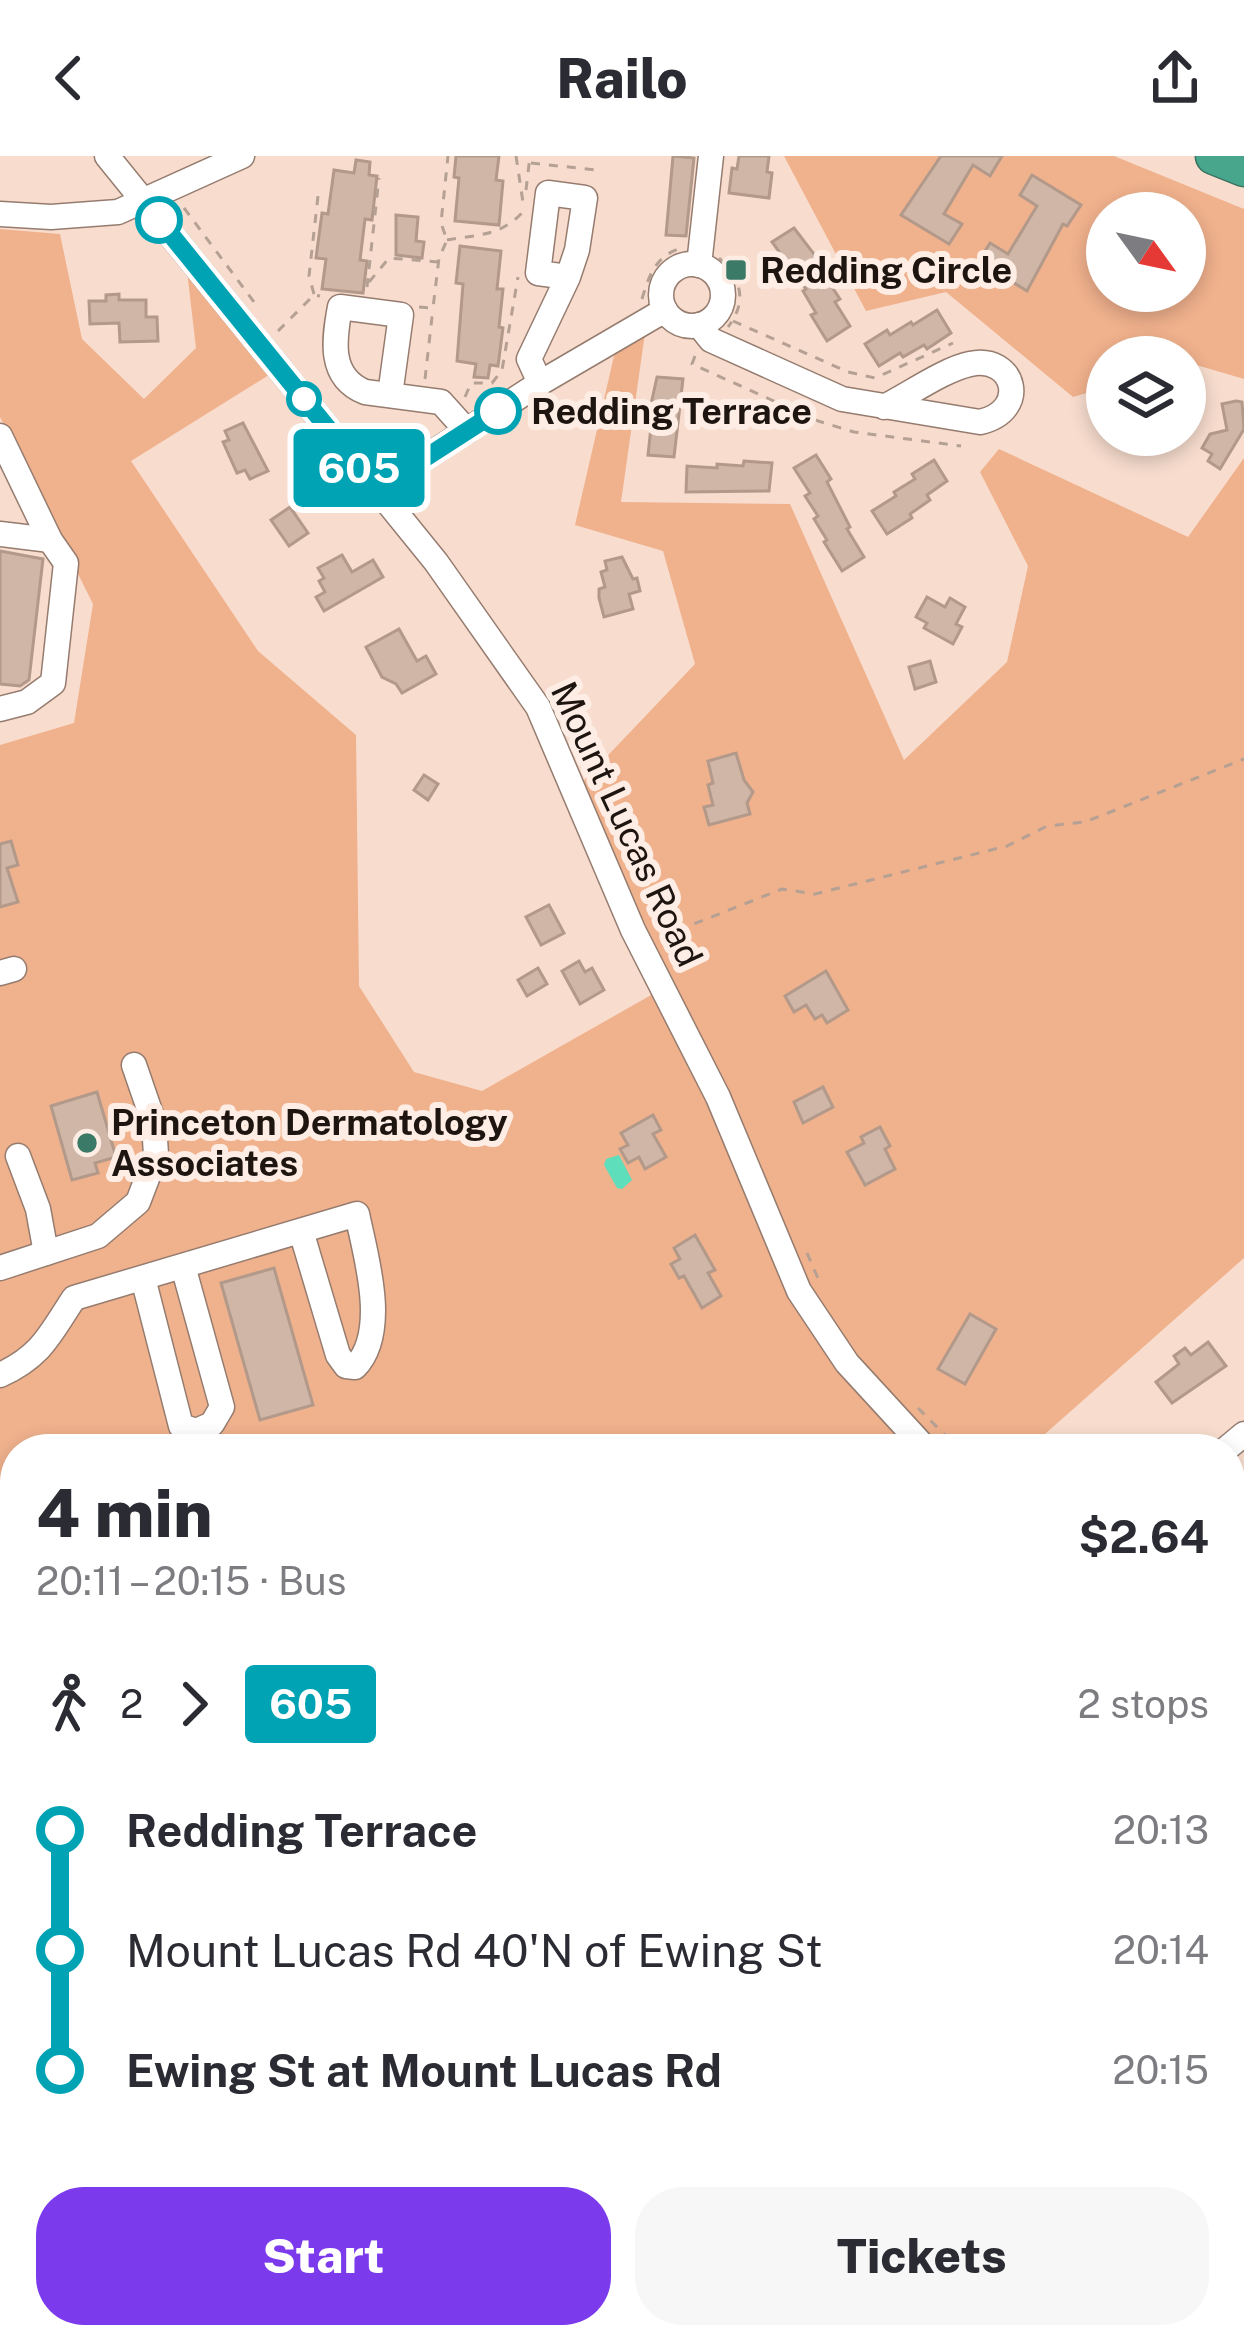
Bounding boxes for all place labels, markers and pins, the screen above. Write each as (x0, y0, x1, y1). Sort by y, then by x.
unlabelled marker (137, 198, 181, 242)
place label: Redding Circle (760, 249, 1012, 291)
marker: Redding Circle (723, 257, 749, 283)
unlabelled marker (288, 383, 320, 415)
marker: Redding Terrace (476, 389, 520, 433)
place label: Redding Terrace (531, 390, 812, 432)
place label: Princeton Dermatology Associates (111, 1101, 508, 1184)
marker: Princeton Dermatology Associates (74, 1130, 100, 1156)

